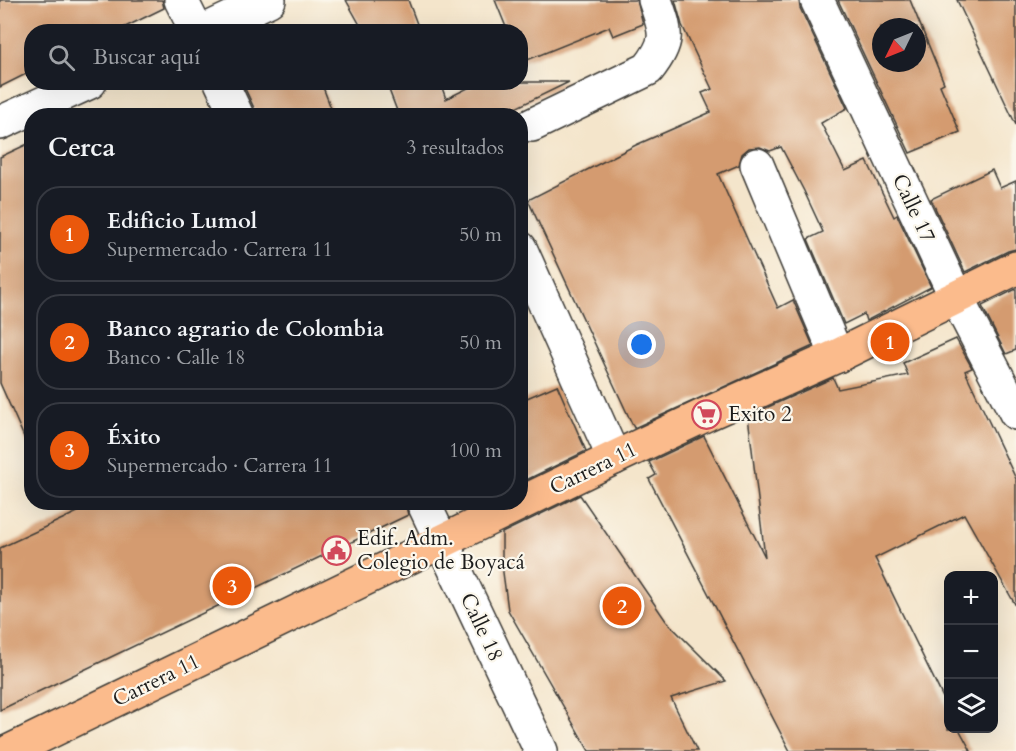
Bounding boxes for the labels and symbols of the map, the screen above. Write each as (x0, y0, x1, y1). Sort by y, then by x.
north arrow (872, 18, 926, 72)
street label: Calle 17 (885, 169, 942, 247)
pin: 1 (870, 320, 910, 364)
your location (627, 330, 656, 359)
supermarket icon: Exito 2 (691, 398, 723, 430)
place label: Exito 2 (728, 400, 792, 429)
street label: Carrera 11 (545, 435, 642, 502)
place label: Edif. Adm. Colegio de Boyacá (357, 524, 525, 577)
public building icon: Edif. Adm. Colegio de Boyacá (320, 534, 352, 566)
pin: 3 (212, 564, 252, 608)
pin: 2 (602, 584, 642, 628)
street label: Calle 18 (453, 588, 510, 666)
street label: Carrera 11 (108, 647, 205, 714)

